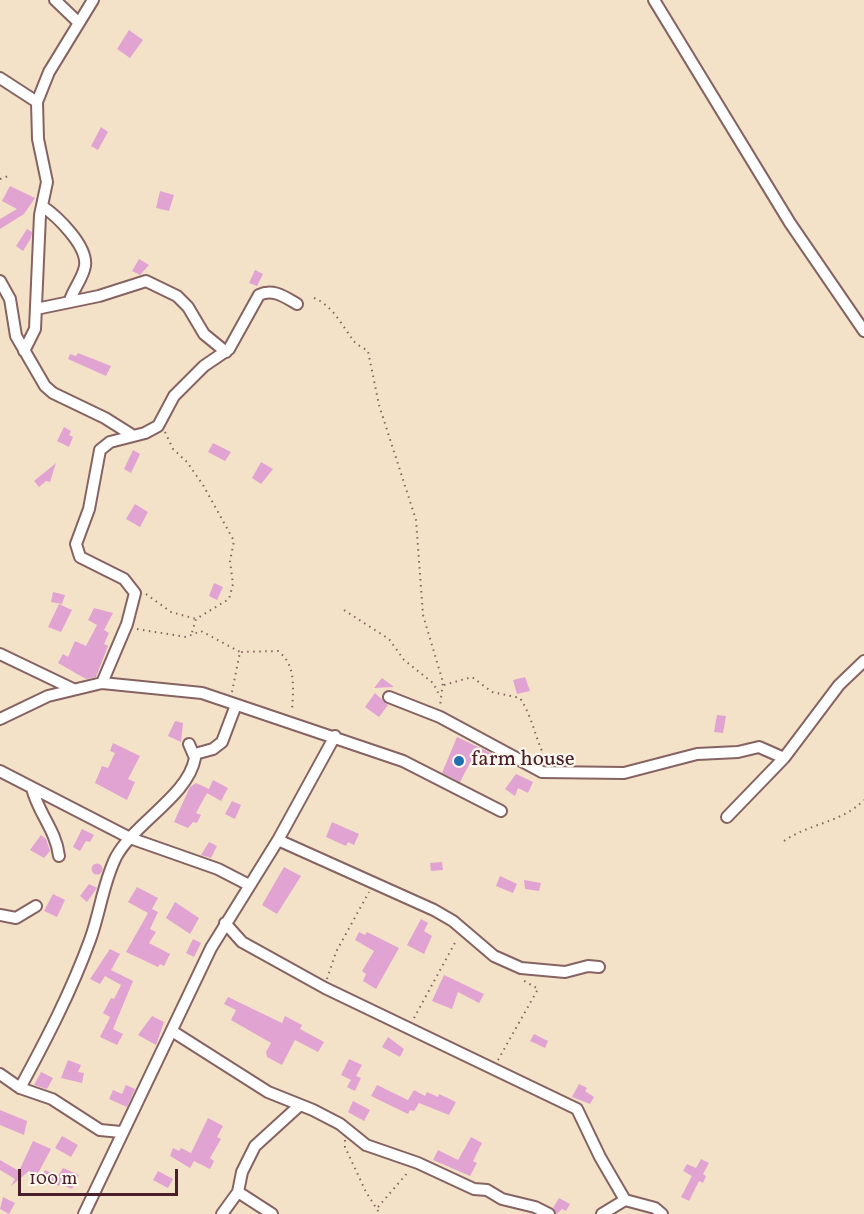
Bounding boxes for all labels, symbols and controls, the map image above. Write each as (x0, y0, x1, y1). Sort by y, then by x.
place label: farm house (471, 748, 575, 774)
marker: farm house (452, 754, 466, 768)
scale bar (21, 1157, 182, 1195)
text: 100 m (29, 1167, 78, 1192)

